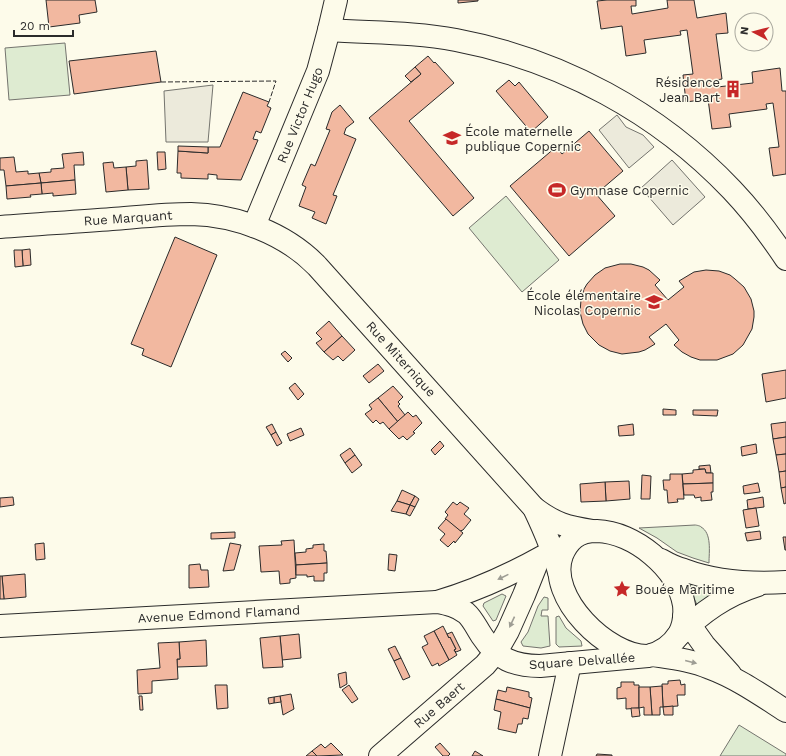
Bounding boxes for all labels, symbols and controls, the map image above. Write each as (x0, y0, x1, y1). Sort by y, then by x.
scale bar (14, 12, 73, 38)
north arrow (734, 12, 774, 52)
text: 20 m (20, 19, 50, 33)
text: N (738, 26, 752, 36)
street label: Rue Victor Hugo (274, 65, 326, 165)
place label: Résidence Jean Bart (655, 75, 721, 105)
building icon: Résidence Jean Bart (723, 79, 743, 99)
place label: École maternelle publique Copernic (465, 123, 581, 154)
school or university icon: École maternelle publique Copernic (442, 128, 462, 148)
sports icon: Gymnase Copernic (547, 180, 567, 200)
place label: Gymnase Copernic (570, 183, 689, 198)
street label: Rue Marquant (83, 207, 173, 229)
place label: École élémentaire Nicolas Copernic (526, 287, 641, 318)
school or university icon: École élémentaire Nicolas Copernic (644, 292, 664, 312)
street label: Rue Miternique (363, 318, 439, 400)
one-way arrow (497, 574, 509, 580)
place icon: Bouée Maritime (612, 579, 632, 599)
place label: Bouée Maritime (635, 582, 735, 597)
street label: Avenue Edmond Flamand (137, 602, 301, 626)
one-way arrow (509, 616, 515, 628)
street label: Square Delvallée (528, 650, 636, 672)
one-way arrow (685, 659, 697, 665)
street label: Rue Baert (411, 679, 468, 731)

